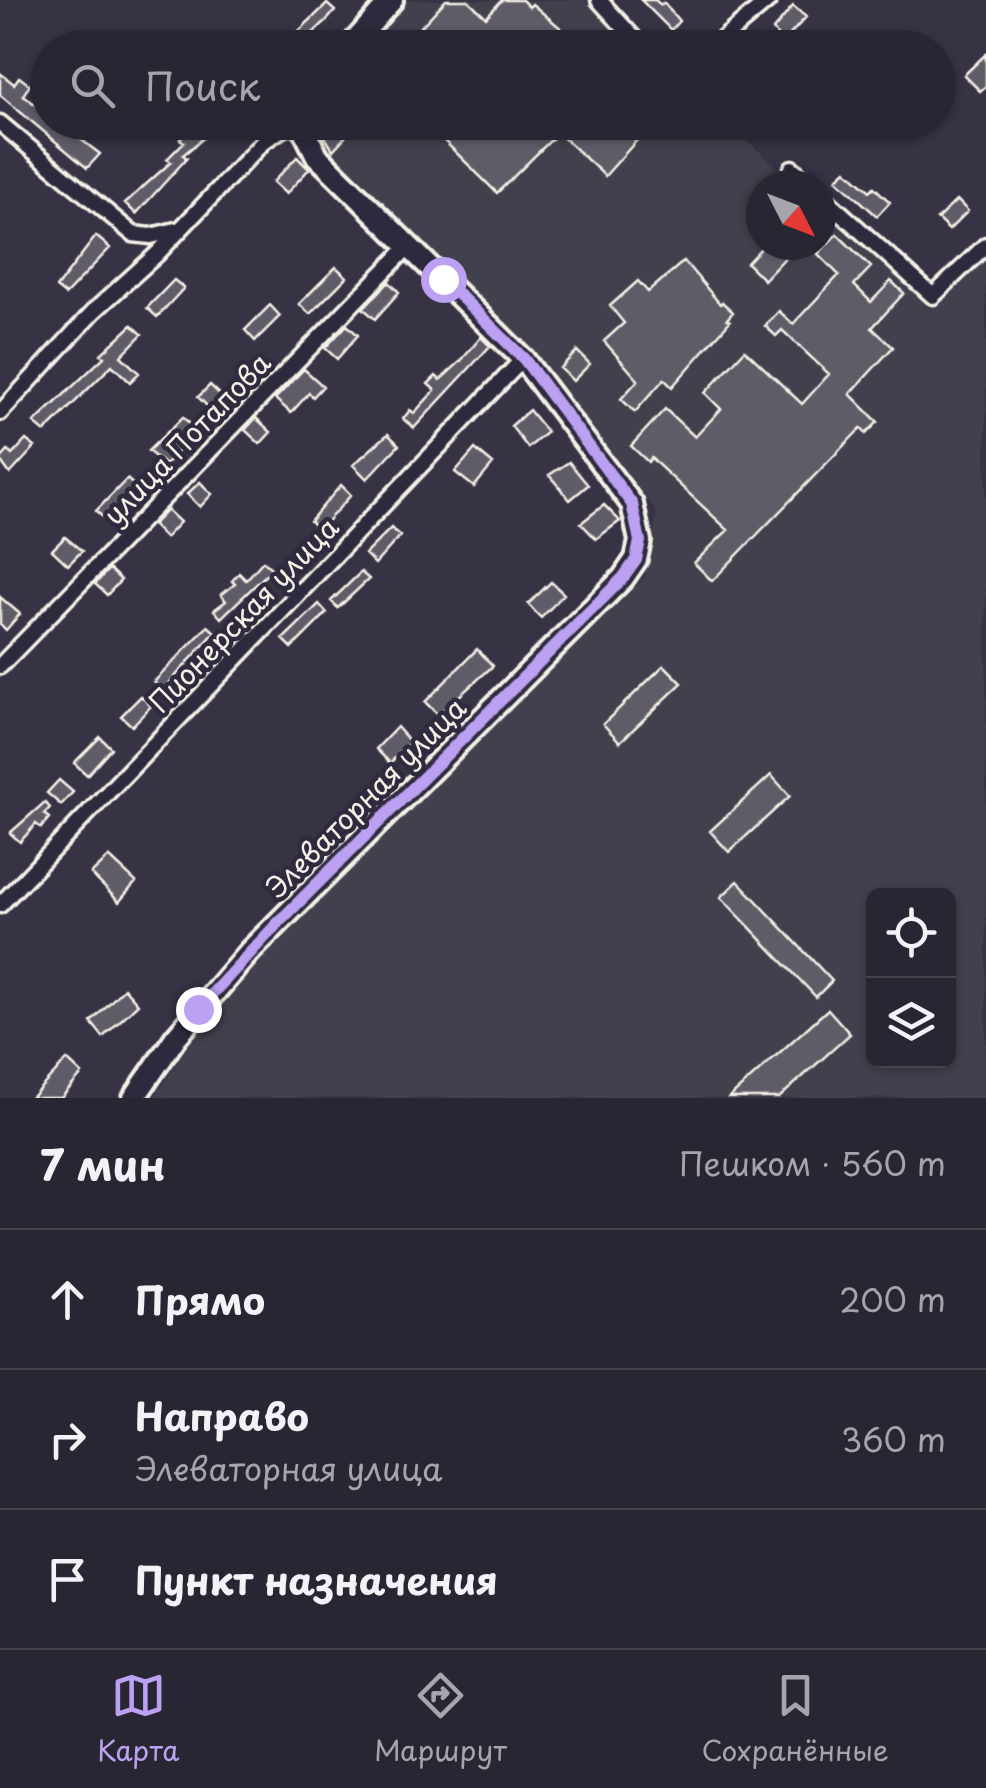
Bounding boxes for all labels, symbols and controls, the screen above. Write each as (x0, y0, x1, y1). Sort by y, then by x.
search box (30, 30, 956, 140)
text: Поиск (145, 57, 260, 114)
icon: search (65, 58, 120, 113)
north arrow (746, 170, 836, 260)
route start (421, 257, 467, 303)
street label: улица Потапова (92, 341, 280, 534)
street label: Пионерская улица (138, 506, 348, 722)
street label: Элеваторная улица (255, 686, 476, 907)
map controls (866, 888, 956, 1068)
button: locate (866, 888, 956, 978)
button: layers (866, 978, 956, 1068)
route end (176, 987, 222, 1033)
text: 7 мин (40, 1132, 166, 1195)
text: Пешком · 560 m (679, 1139, 946, 1187)
text: Прямо (135, 1271, 265, 1328)
icon: ahead (40, 1272, 95, 1327)
text: 200 m (839, 1275, 946, 1323)
text: Направо (135, 1387, 309, 1444)
icon: right (40, 1412, 95, 1467)
text: 360 m (841, 1415, 946, 1463)
text: Элеваторная улица (135, 1444, 442, 1492)
text: Пункт назначения (135, 1551, 498, 1608)
icon: arrive (40, 1552, 95, 1607)
tab: Карта (97, 1668, 180, 1771)
tab: Маршрут (374, 1668, 507, 1771)
tab: Сохранённые (701, 1668, 889, 1771)

